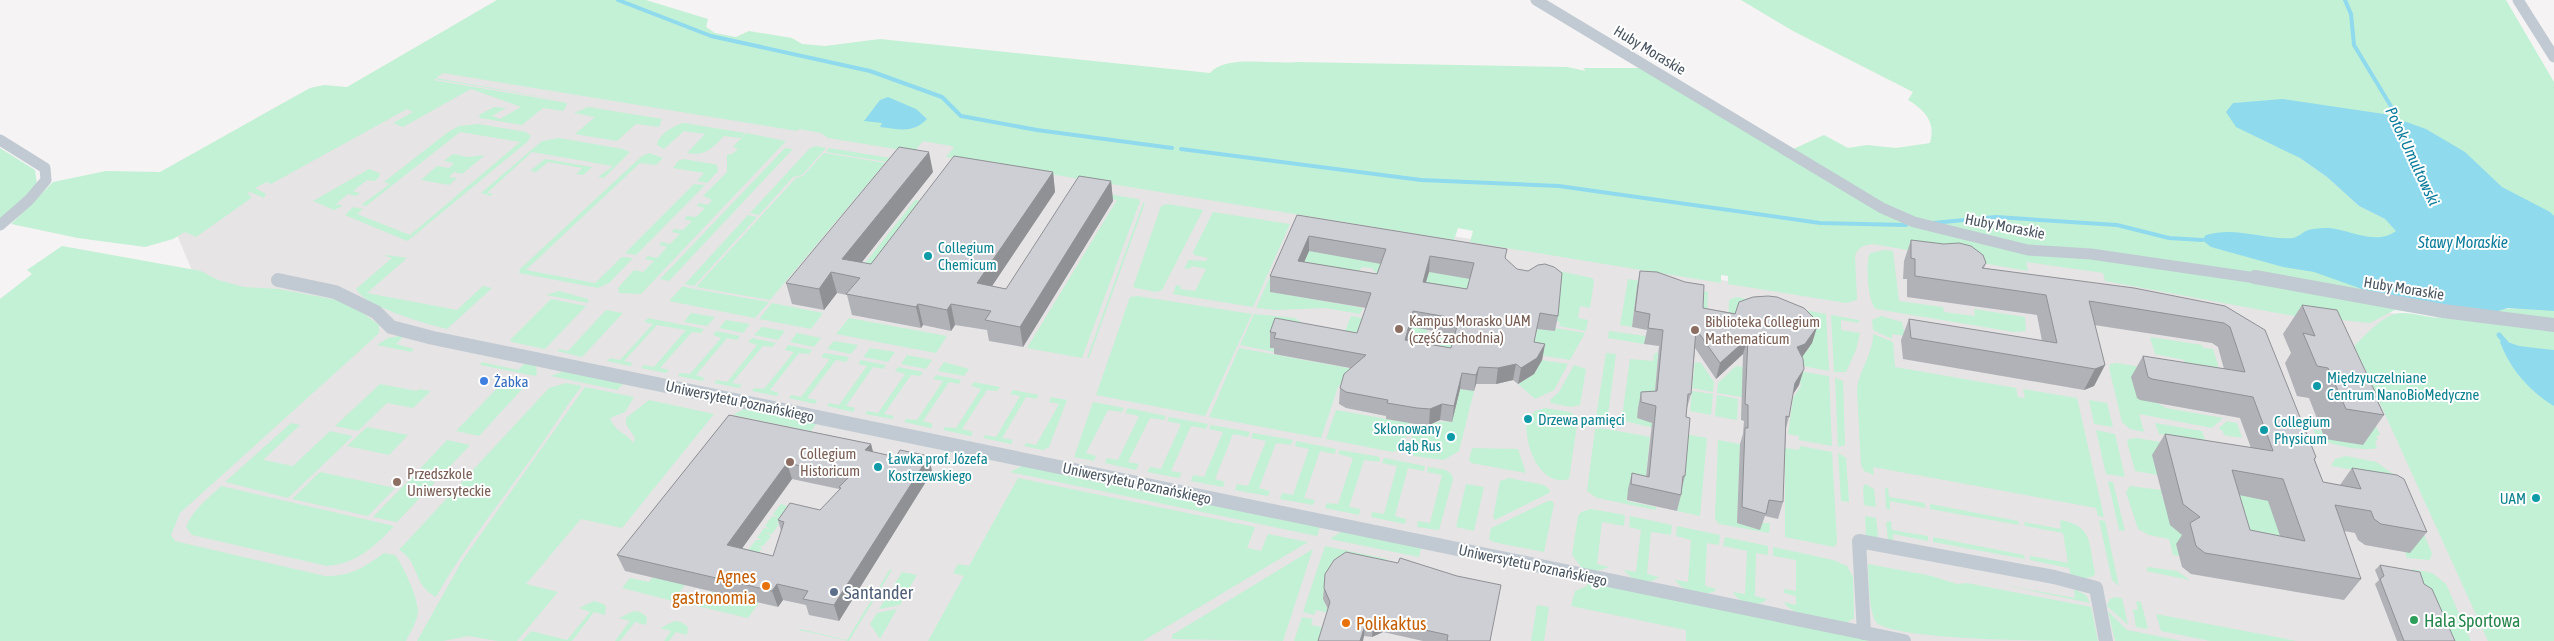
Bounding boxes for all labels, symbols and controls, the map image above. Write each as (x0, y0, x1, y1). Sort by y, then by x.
street label: Huby Moraskie (1611, 22, 1689, 78)
water label: Potok Umultowski (2382, 104, 2444, 208)
street label: Huby Moraskie (1964, 210, 2047, 242)
water label: Stawy Moraskie (2417, 233, 2508, 252)
place label: Collegium Chemicum (938, 239, 997, 273)
marker: Collegium Chemicum (922, 250, 934, 262)
street label: Huby Moraskie (2363, 273, 2446, 303)
place label: Kampus Morasko UAM (część zachodnia) (1409, 312, 1531, 346)
place label: Biblioteka Collegium Mathematicum (1705, 313, 1820, 347)
marker: Kampus Morasko UAM (część zachodnia) (1393, 323, 1405, 335)
marker: Biblioteka Collegium Mathematicum (1689, 324, 1701, 336)
place label: Międzyuczelniane Centrum NanoBioMedyczne (2327, 369, 2480, 403)
place label: Żabka (494, 373, 528, 390)
marker: Żabka (478, 375, 490, 387)
street label: Uniwersytetu Poznańskiego (664, 377, 816, 425)
marker: Międzyuczelniane Centrum NanoBioMedyczne (2311, 380, 2323, 392)
place label: Drzewa pamięci (1538, 411, 1625, 428)
marker: Drzewa pamięci (1522, 413, 1534, 425)
place label: Collegium Physicum (2274, 413, 2330, 447)
place label: Sklonowany dąb Rus (1374, 420, 1441, 454)
marker: Collegium Physicum (2258, 424, 2270, 436)
marker: Sklonowany dąb Rus (1445, 431, 1457, 443)
place label: Collegium Historicum (800, 445, 860, 479)
place label: Ławka prof. Józefa Kostrzewskiego (888, 450, 988, 484)
marker: Collegium Historicum (784, 456, 796, 468)
street label: Uniwersytetu Poznańskiego (1061, 459, 1213, 507)
marker: Ławka prof. Józefa Kostrzewskiego (872, 461, 884, 473)
place label: Przedszkole Uniwersyteckie (407, 465, 491, 499)
marker: Przedszkole Uniwersyteckie (391, 476, 403, 488)
place label: UAM (2500, 490, 2526, 507)
marker: UAM (2530, 492, 2542, 504)
street label: Uniwersytetu Poznańskiego (1457, 541, 1609, 589)
place label: Agnes gastronomia (672, 566, 756, 608)
marker: Agnes gastronomia (760, 580, 772, 592)
place label: Santander (844, 582, 914, 603)
marker: Santander (828, 586, 840, 598)
place label: Hala Sportowa (2424, 610, 2520, 631)
place label: Polikaktus (1356, 613, 1426, 634)
marker: Hala Sportowa (2408, 614, 2420, 626)
marker: Polikaktus (1340, 617, 1352, 629)

